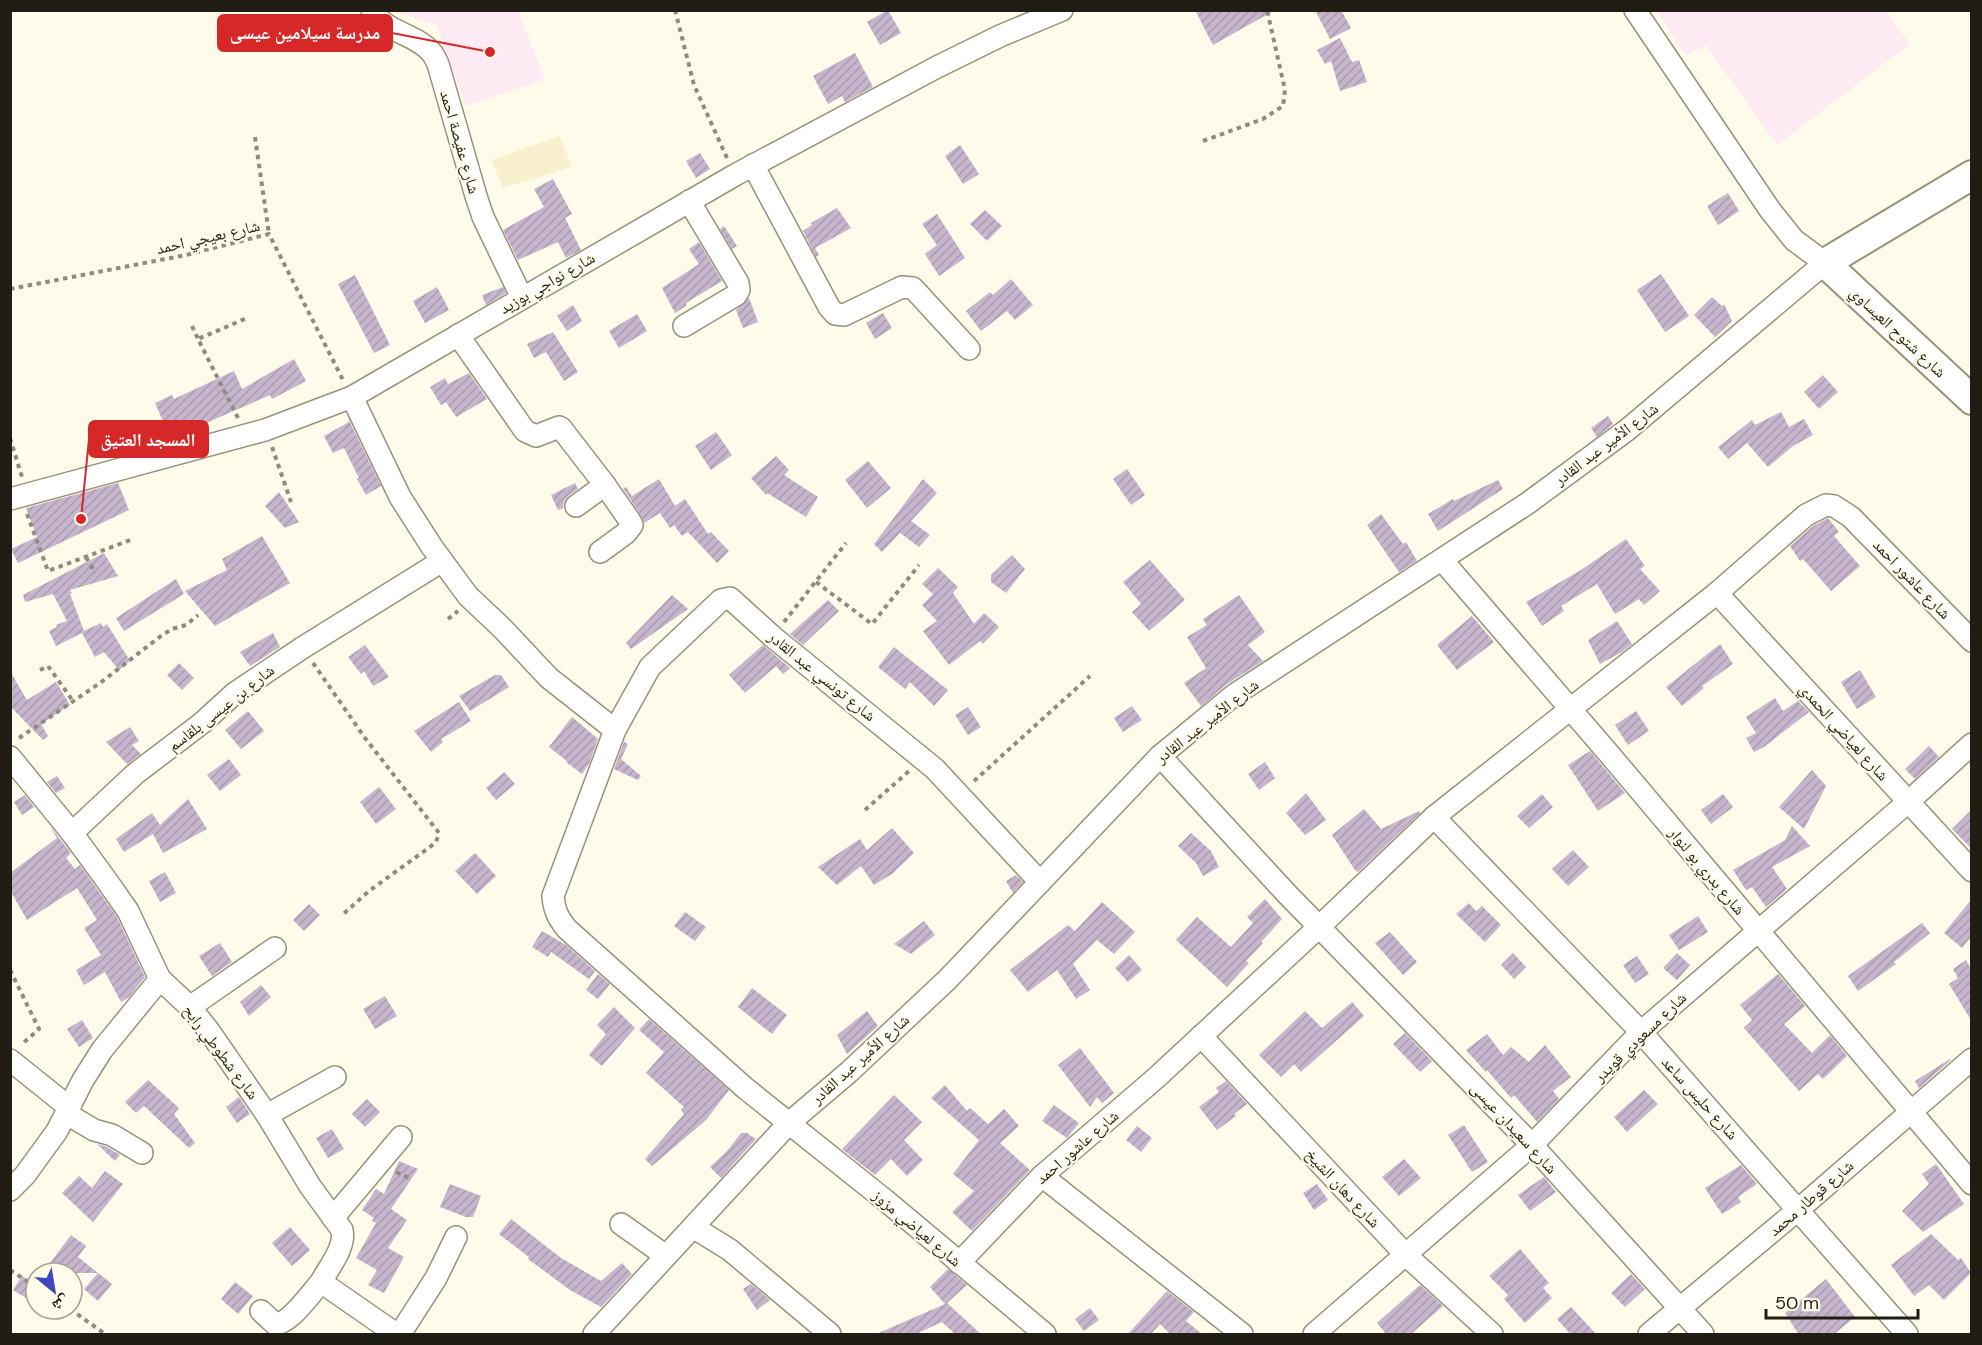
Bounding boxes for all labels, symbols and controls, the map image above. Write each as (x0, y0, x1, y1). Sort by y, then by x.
callout: مدرسة سيلامين عيسى (218, 15, 392, 51)
text: مدرسة سيلامين عيسى (230, 21, 380, 45)
street label: شارع عفيصة احمد (435, 88, 485, 196)
street label: شارع بعيجي احمد (154, 215, 262, 261)
street label: شارع نواجي بوزيد (495, 247, 600, 321)
street label: شارع شتوح العيساوي (1844, 282, 1951, 384)
street label: شارع الأمير عبد القادر (1549, 398, 1662, 491)
callout: المسجد العتيق (89, 421, 208, 457)
text: المسجد العتيق (100, 428, 196, 452)
street label: شارع عاشور احمد (1869, 535, 1955, 623)
street label: شارع تونسي عبد القادر (762, 625, 880, 728)
street label: شارع بن عيسى بلقاسم (163, 660, 279, 756)
street label: شارع الأمير عبد القادر (1150, 674, 1263, 768)
street label: شارع لعياضي الحمدي (1793, 679, 1893, 787)
street label: شارع بدري بو لنوار (1662, 822, 1750, 921)
street label: شارع مسعودي قويدر (1588, 987, 1692, 1089)
street label: شارع شطوطي رابح (177, 1000, 264, 1105)
street label: شارع الأمير عبد القادر (806, 1009, 914, 1109)
street label: شارع حليس ساعد (1657, 1052, 1743, 1144)
street label: شارع سعيدان عيسى (1466, 1078, 1562, 1178)
street label: شارع عاشور احمد (1031, 1105, 1123, 1189)
street label: شارع دهان الشيخ (1301, 1144, 1385, 1232)
street label: شارع قوطار محمد (1764, 1155, 1858, 1241)
street label: شارع لعياضي مزوز (866, 1184, 966, 1273)
north arrow (24, 1261, 84, 1321)
scale bar (1766, 1282, 1918, 1320)
text: ش (49, 1290, 74, 1317)
text: 50 m (1775, 1291, 1819, 1315)

